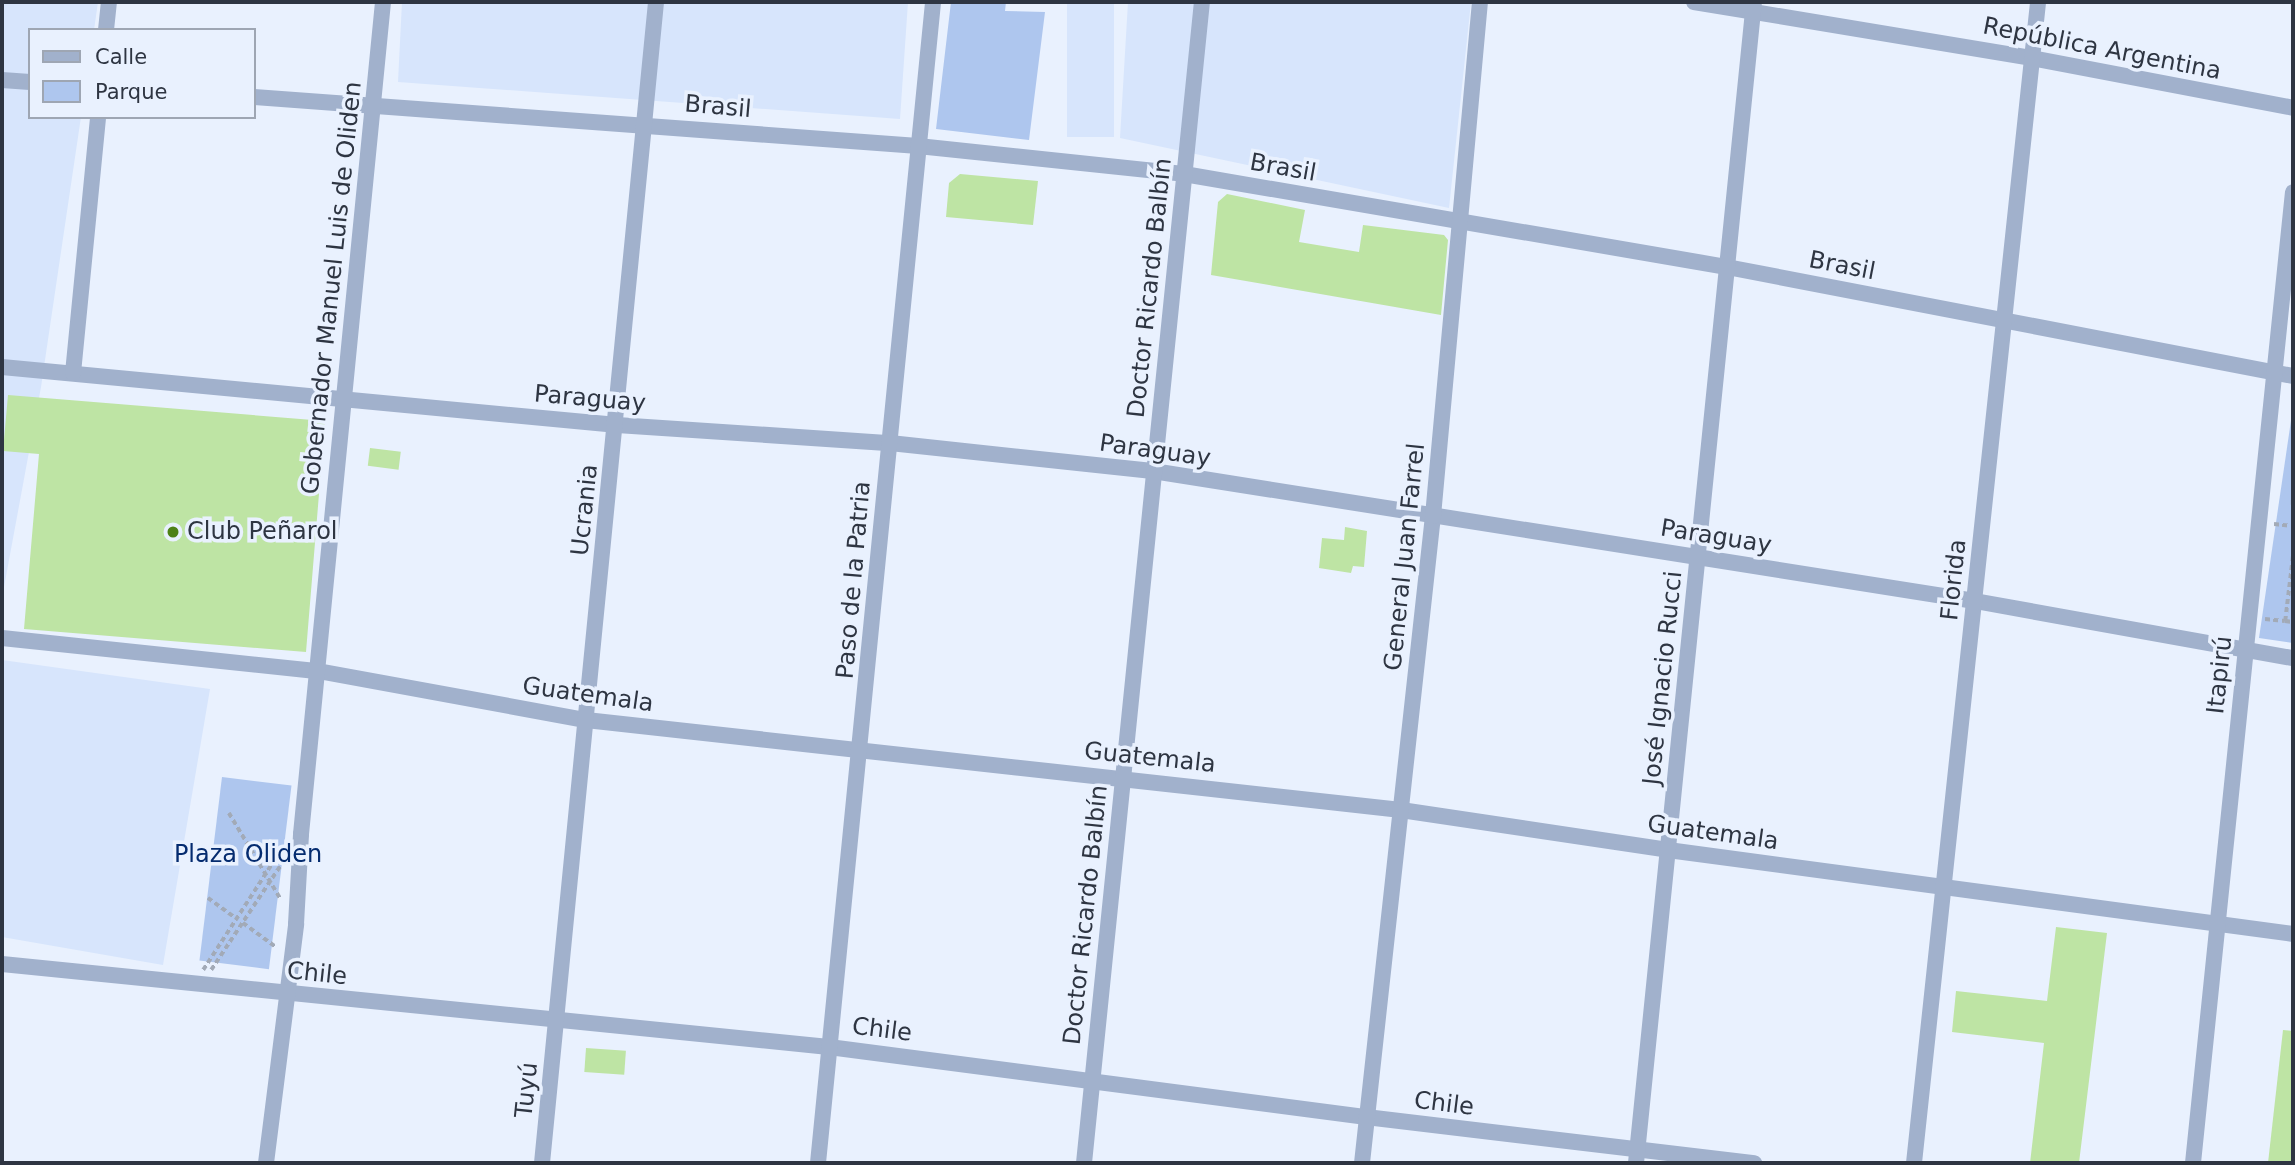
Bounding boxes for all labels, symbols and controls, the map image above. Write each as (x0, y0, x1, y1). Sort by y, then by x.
street label: República Argentina (1980, 12, 2224, 86)
legend (28, 28, 256, 119)
text: Calle (95, 45, 147, 69)
text: Parque (95, 80, 167, 104)
street label: Gobernador Manuel Luis de Oliden (296, 80, 368, 496)
street label: Brasil (683, 90, 753, 124)
street label: Brasil (1248, 148, 1318, 188)
street label: Doctor Ricardo Balbín (1122, 157, 1178, 419)
street label: Brasil (1806, 245, 1878, 287)
street label: Paraguay (533, 380, 647, 418)
street label: Paraguay (1098, 429, 1212, 473)
street label: General Juan Farrel (1379, 442, 1431, 672)
street label: Ucrania (566, 463, 604, 557)
street label: Paso de la Patria (831, 480, 877, 680)
street label: Paraguay (1658, 514, 1774, 560)
place label: Club Peñarol (187, 518, 337, 546)
marker: Club Peñarol (165, 524, 181, 540)
street label: Florida (1935, 538, 1973, 622)
street label: José Ignacio Rucci (1637, 570, 1689, 786)
street label: Itapirú (2202, 635, 2238, 715)
street label: Guatemala (521, 672, 655, 718)
street label: Guatemala (1083, 737, 1217, 779)
street label: Doctor Ricardo Balbín (1058, 784, 1114, 1046)
street label: Guatemala (1646, 810, 1780, 856)
park label: Plaza Oliden (174, 841, 322, 869)
street label: Chile (286, 957, 348, 991)
street label: Chile (850, 1012, 914, 1048)
street label: Tuyú (510, 1061, 544, 1119)
street label: Chile (1412, 1086, 1476, 1122)

